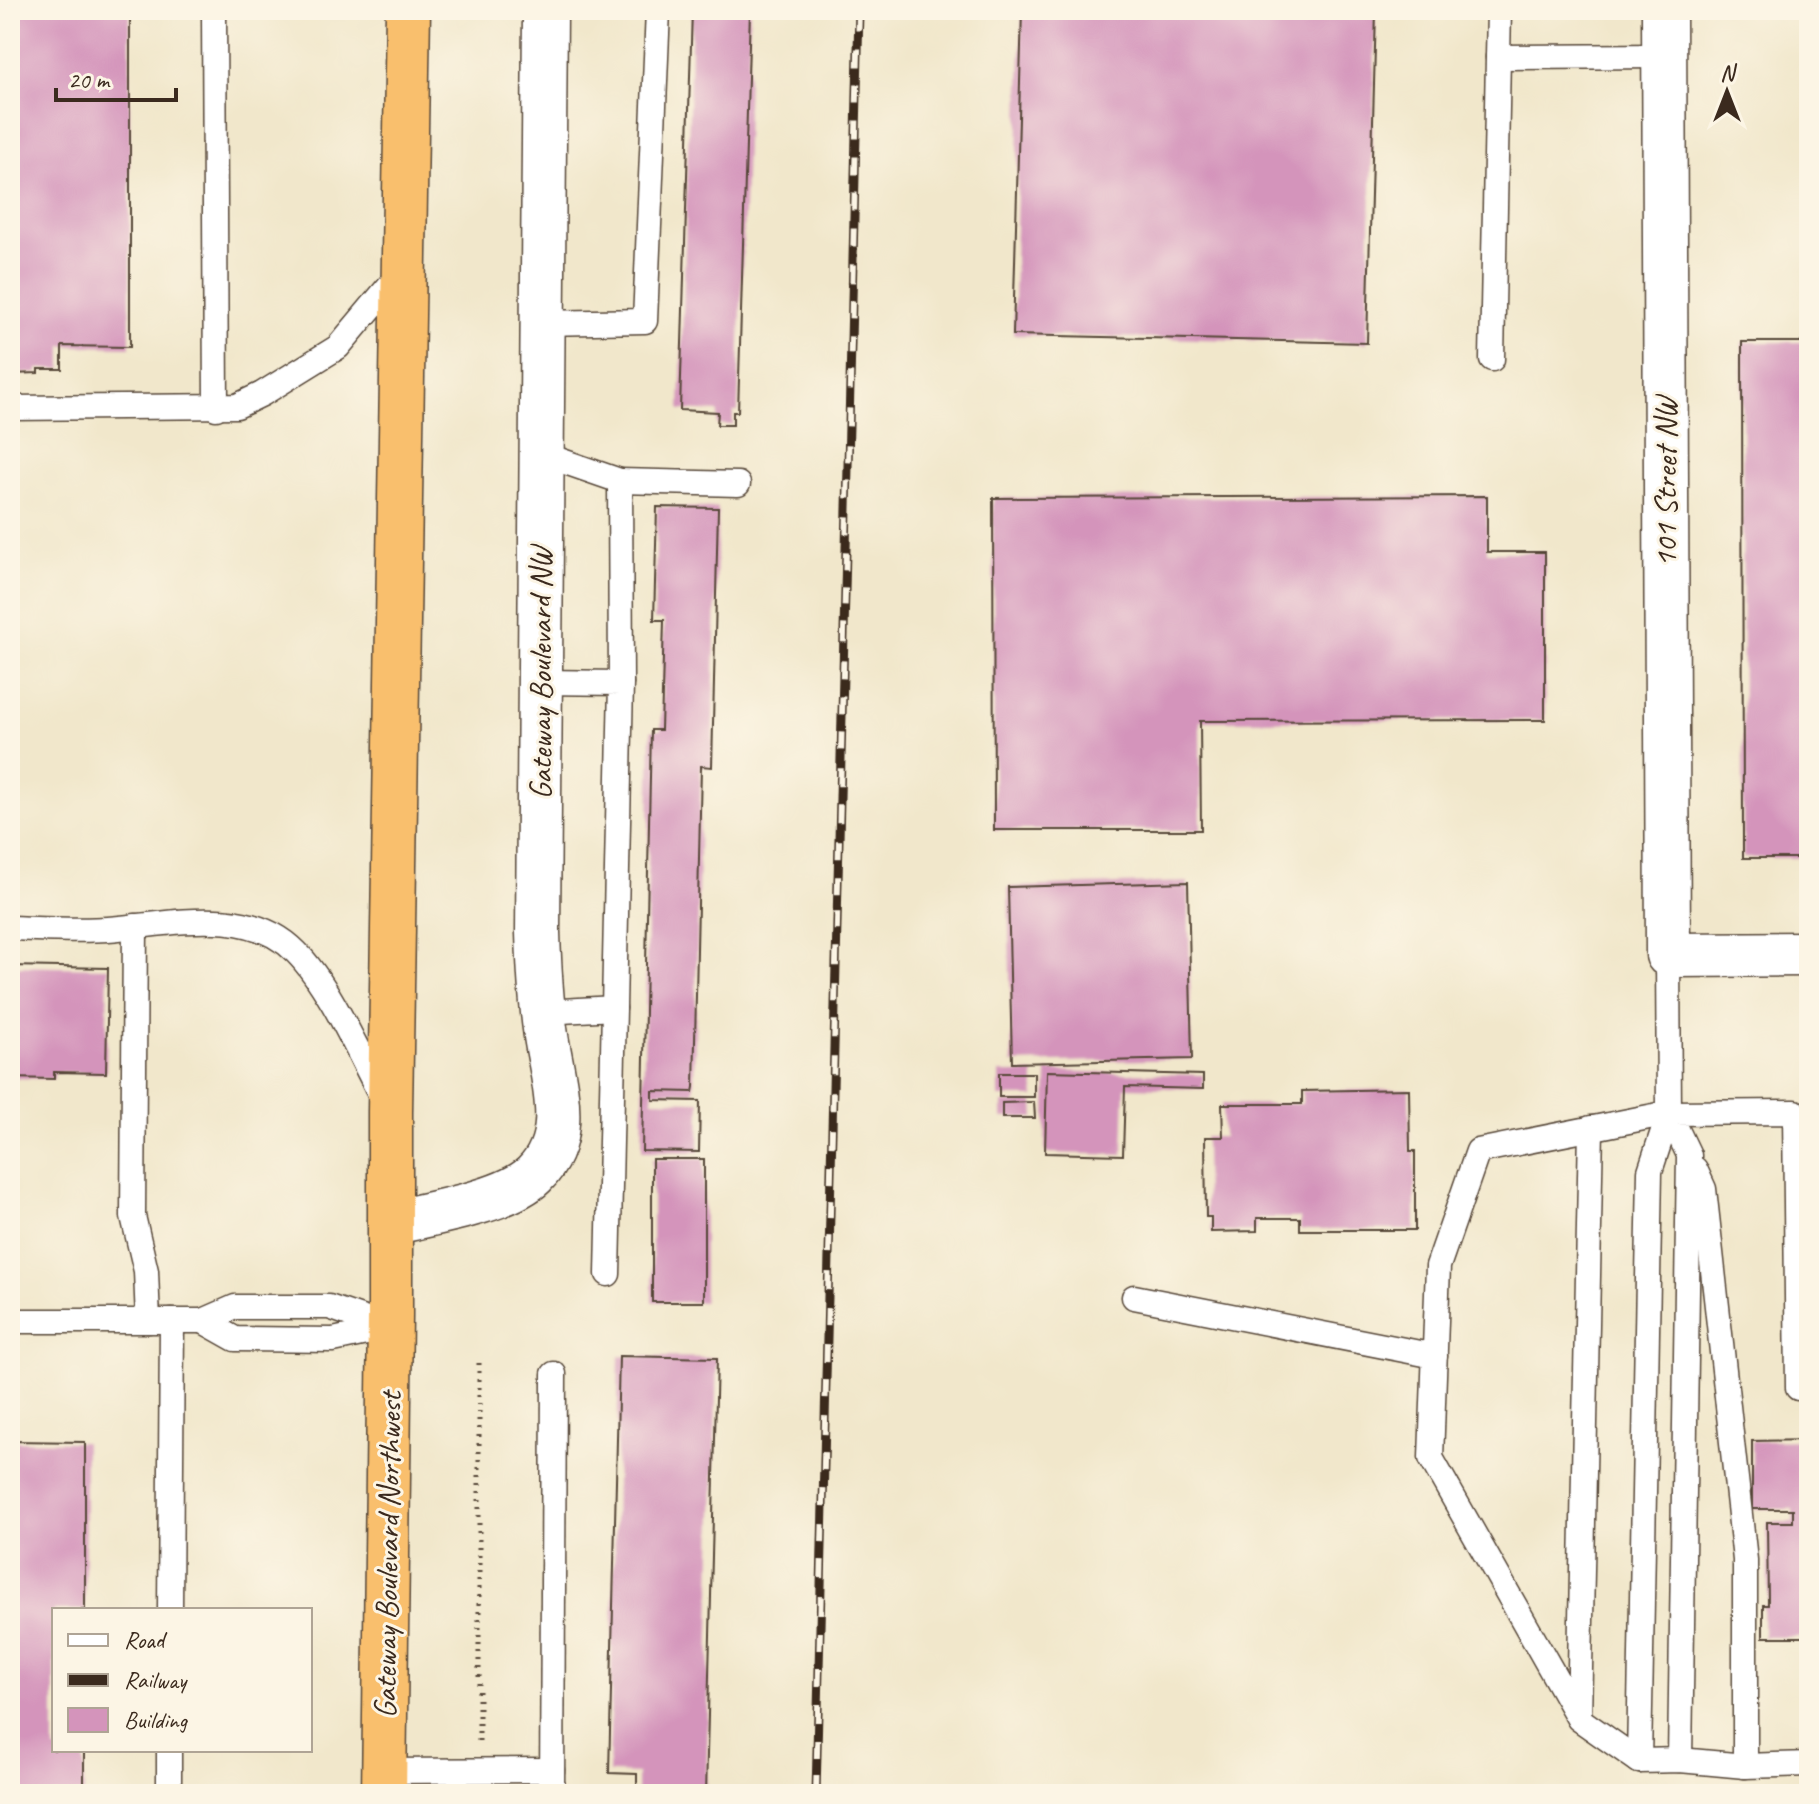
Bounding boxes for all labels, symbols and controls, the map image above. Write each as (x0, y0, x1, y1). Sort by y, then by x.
scale bar (56, 52, 176, 102)
north arrow (1687, 52, 1767, 132)
text: N (1720, 59, 1737, 87)
text: 20 m (68, 65, 111, 95)
street label: 101 Street NW (1645, 394, 1686, 567)
street label: Gateway Boulevard NW (520, 543, 561, 800)
street label: Gateway Boulevard Northwest (364, 1388, 411, 1719)
legend (52, 1608, 312, 1752)
text: Road (124, 1625, 168, 1655)
text: Railway (124, 1665, 188, 1695)
text: Building (124, 1705, 189, 1735)

